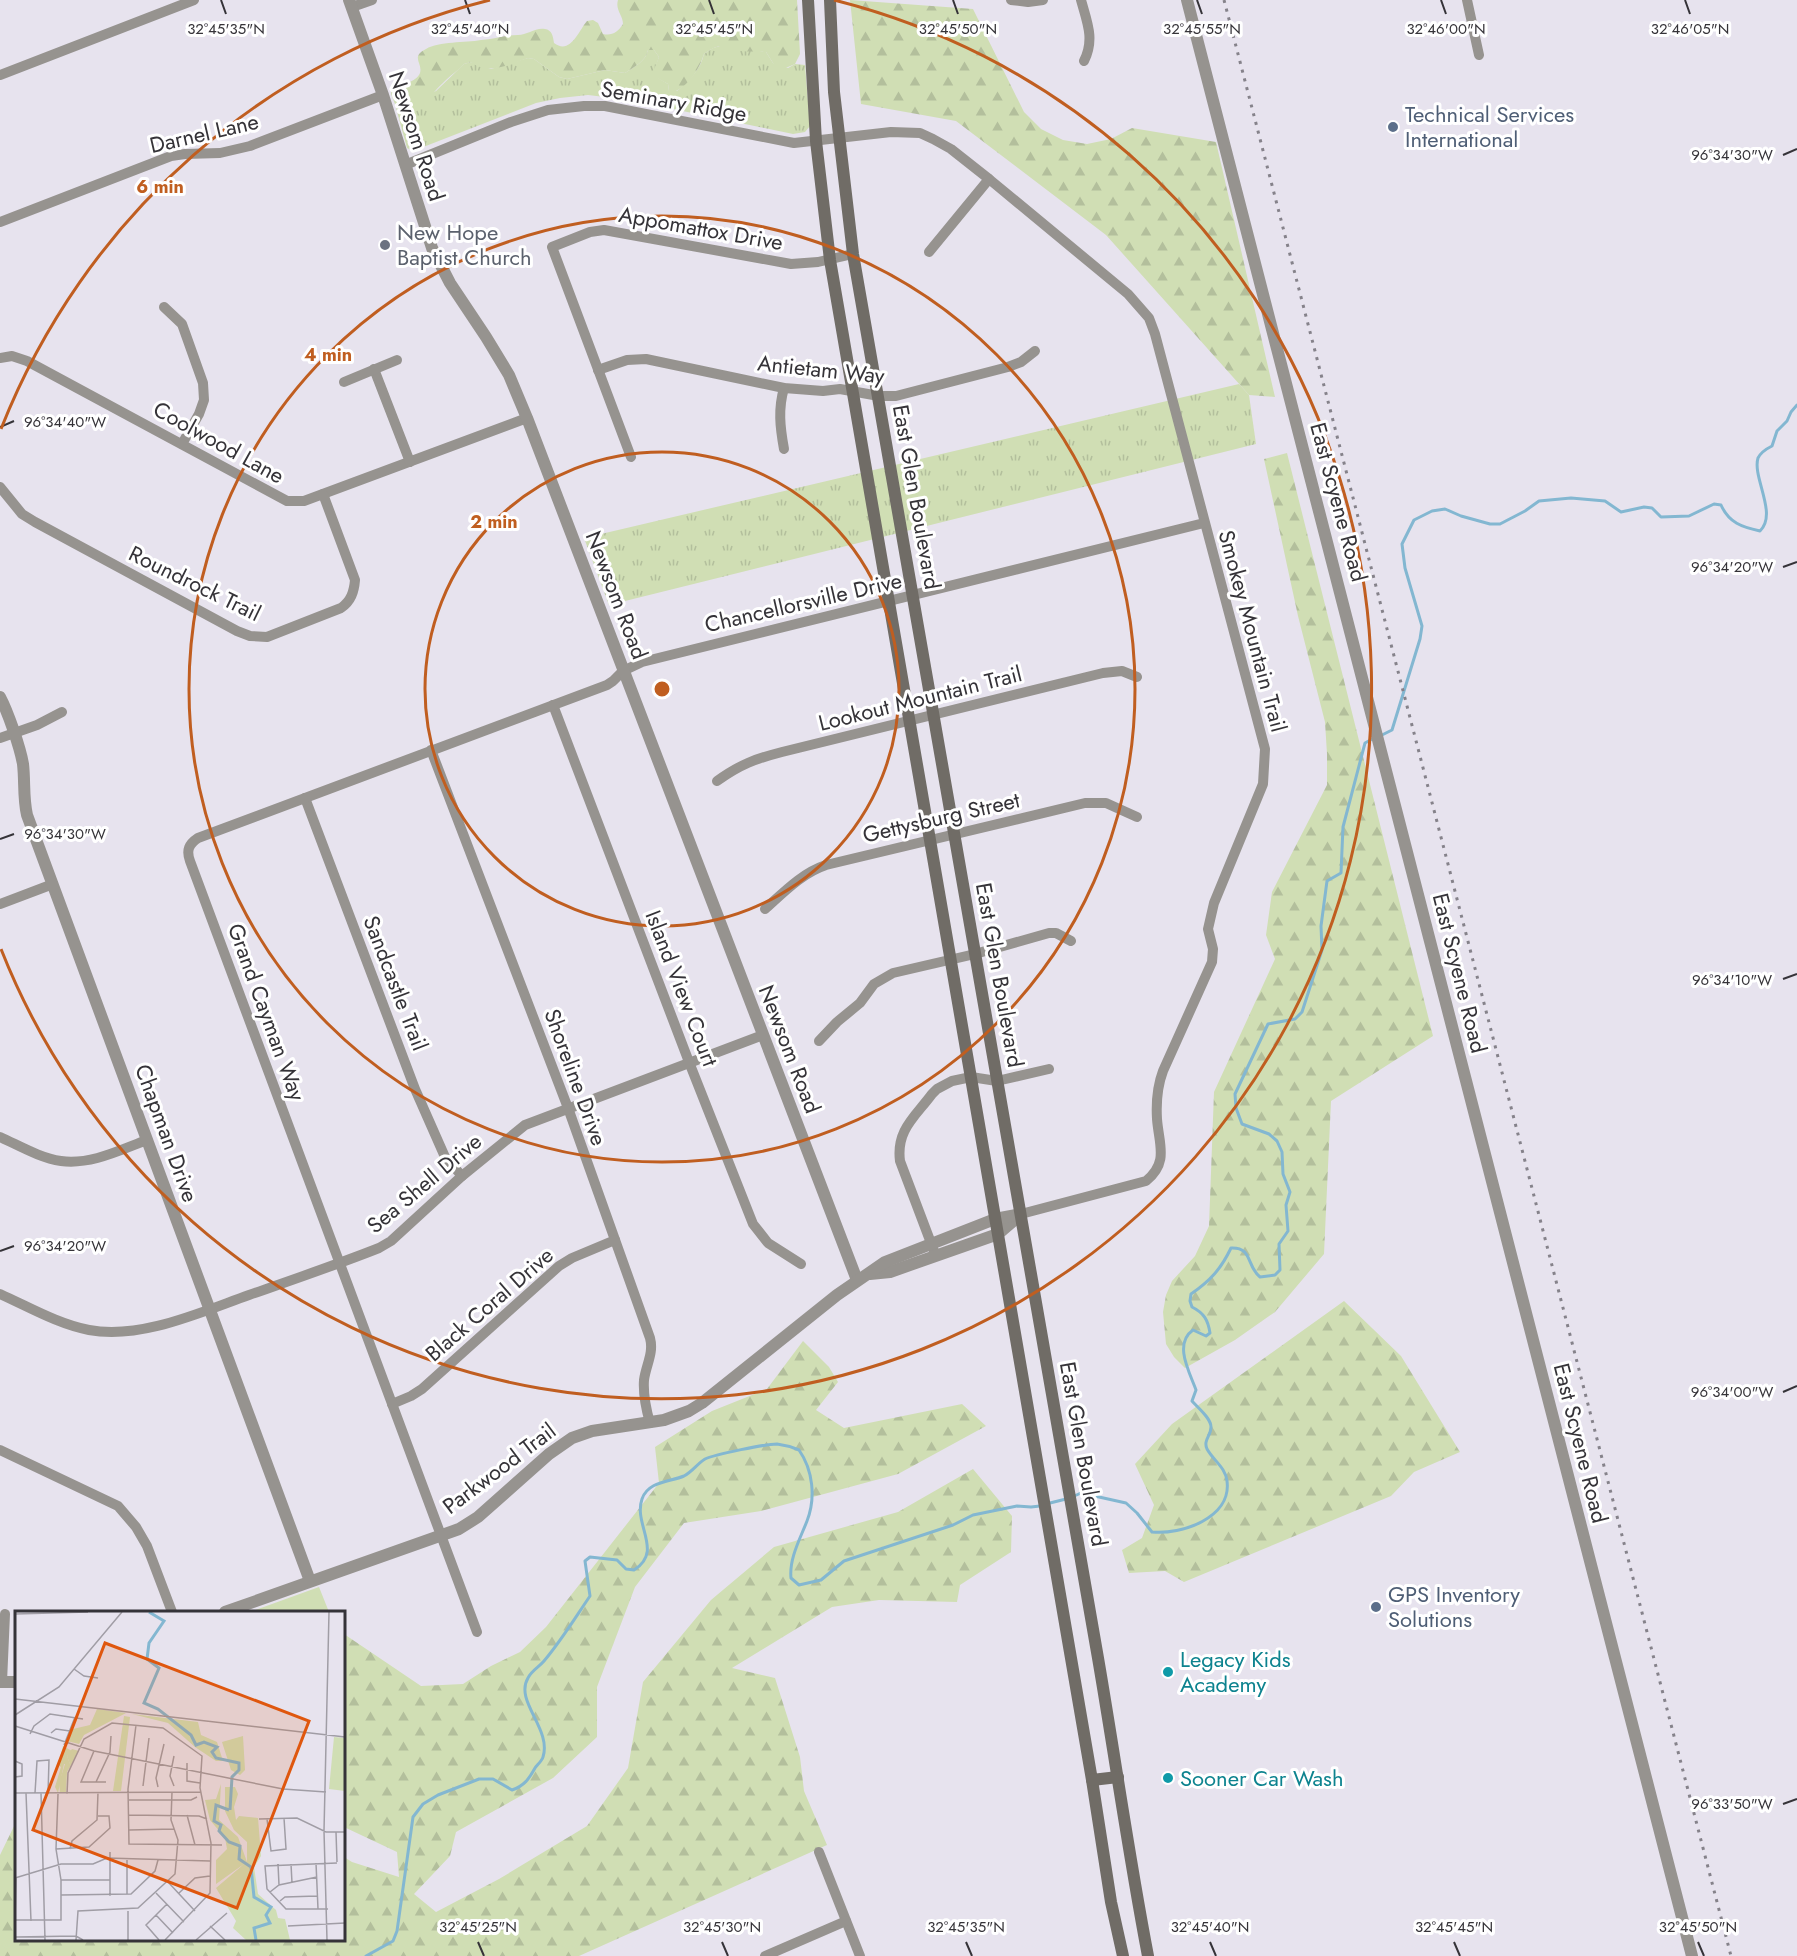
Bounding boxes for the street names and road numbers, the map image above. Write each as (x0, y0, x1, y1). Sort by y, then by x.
street label: Newsom Road (381, 67, 453, 205)
street label: Seminary Ridge (599, 72, 749, 130)
street label: Darnel Lane (146, 105, 262, 161)
street label: Appomattox Drive (616, 198, 786, 258)
street label: Antietam Way (756, 346, 887, 392)
street label: Coolwood Lane (148, 393, 290, 491)
street label: East Glen Boulevard (885, 402, 949, 592)
street label: East Scyene Road (1302, 419, 1376, 585)
street label: Newsom Road (578, 526, 656, 664)
street label: Smokey Mountain Trail (1211, 526, 1295, 736)
street label: Roundrock Trail (124, 537, 266, 629)
street label: Chancellorsville Drive (701, 564, 905, 640)
street label: Lookout Mountain Trail (815, 657, 1025, 739)
street label: Gettysburg Street (859, 783, 1023, 851)
street label: East Glen Boulevard (968, 880, 1032, 1070)
street label: East Scyene Road (1425, 890, 1495, 1056)
street label: Island View Court (638, 905, 727, 1071)
street label: Sandcastle Trail (356, 911, 436, 1055)
street label: Grand Cayman Way (220, 919, 314, 1105)
street label: Newsom Road (751, 980, 829, 1118)
street label: Shoreline Drive (536, 1004, 616, 1150)
street label: Chapman Drive (127, 1060, 207, 1206)
street label: Sea Shell Drive (360, 1125, 488, 1241)
street label: Black Coral Drive (418, 1239, 560, 1369)
street label: East Glen Boulevard (1052, 1359, 1116, 1549)
street label: East Scyene Road (1546, 1360, 1616, 1526)
street label: Parkwood Trail (436, 1415, 562, 1521)

